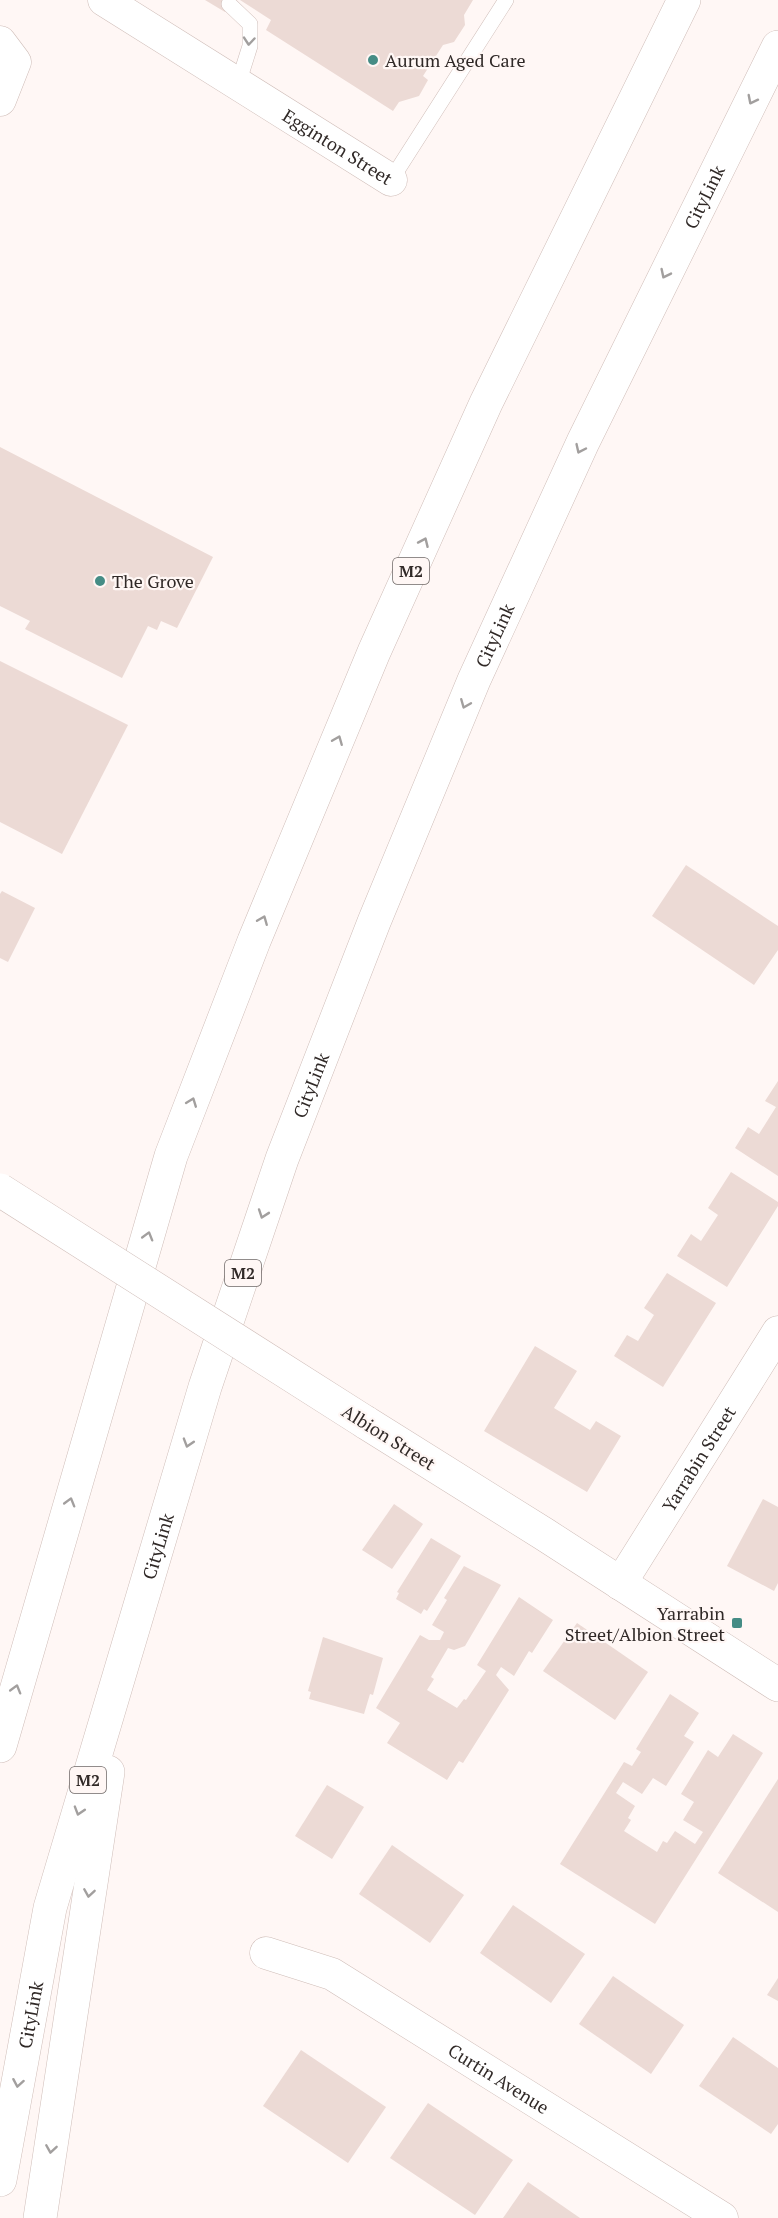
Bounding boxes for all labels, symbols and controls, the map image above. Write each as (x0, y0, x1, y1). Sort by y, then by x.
one-way arrow (243, 36, 256, 45)
place label: Aurum Aged Care (385, 48, 526, 72)
marker: Aurum Aged Care (366, 53, 380, 67)
one-way arrow (748, 93, 759, 104)
street label: Egginton Street (278, 103, 398, 190)
street label: CityLink (678, 160, 730, 233)
one-way arrow (661, 268, 672, 279)
one-way arrow (575, 443, 587, 454)
one-way arrow (417, 537, 429, 548)
road number: M2 (393, 558, 429, 584)
place label: The Grove (112, 569, 194, 593)
marker: The Grove (93, 574, 107, 588)
street label: CityLink (469, 599, 520, 671)
one-way arrow (460, 697, 472, 708)
one-way arrow (331, 735, 343, 746)
one-way arrow (256, 915, 268, 926)
street label: CityLink (287, 1048, 334, 1121)
one-way arrow (185, 1097, 198, 1107)
one-way arrow (258, 1208, 270, 1219)
one-way arrow (141, 1232, 153, 1242)
road number: M2 (225, 1260, 261, 1286)
street label: Albion Street (338, 1399, 441, 1475)
street label: Yarrabin Street (656, 1401, 741, 1516)
one-way arrow (183, 1437, 195, 1448)
one-way arrow (63, 1497, 75, 1508)
street label: CityLink (136, 1509, 179, 1582)
place label: Yarrabin Street/Albion Street (565, 1601, 725, 1646)
marker: Yarrabin Street/Albion Street (730, 1616, 744, 1630)
one-way arrow (8, 1685, 21, 1695)
road number: M2 (70, 1767, 106, 1793)
one-way arrow (74, 1805, 86, 1816)
one-way arrow (84, 1889, 96, 1898)
street label: CityLink (12, 1978, 48, 2050)
street label: Curtin Avenue (444, 2038, 554, 2119)
one-way arrow (12, 2077, 25, 2087)
one-way arrow (45, 2144, 57, 2153)

